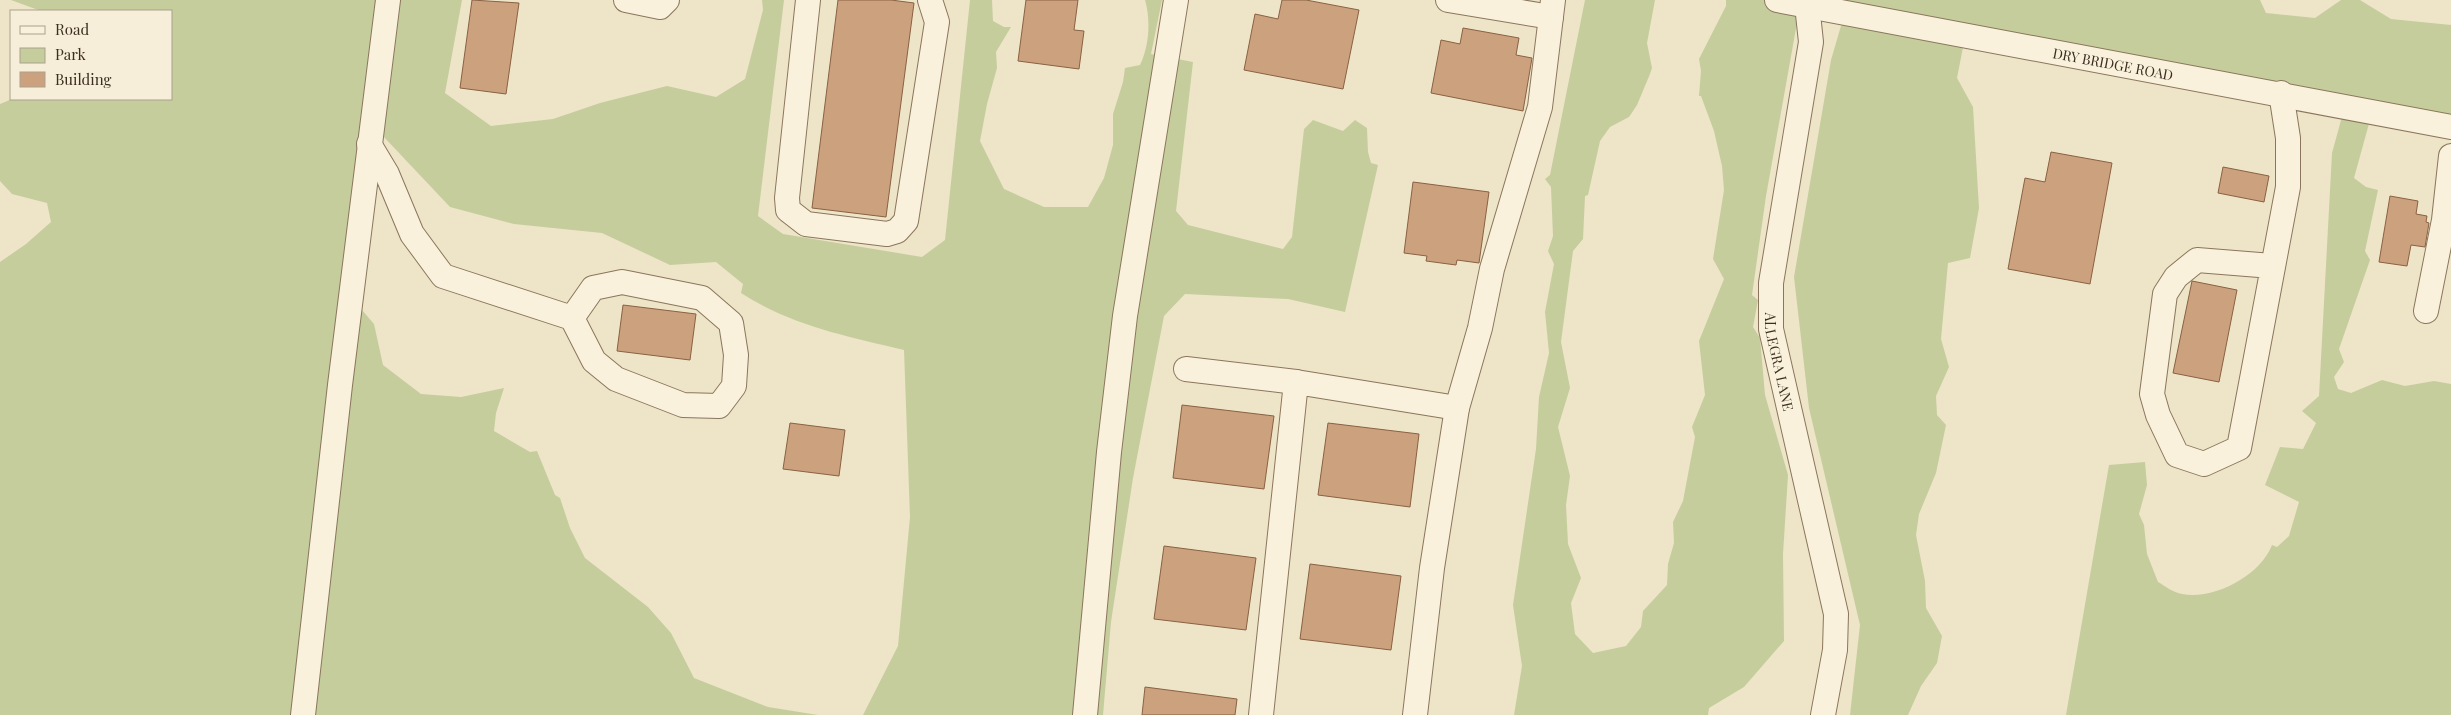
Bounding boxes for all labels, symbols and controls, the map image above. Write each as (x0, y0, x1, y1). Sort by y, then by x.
legend (10, 10, 172, 100)
text: Road (55, 19, 89, 39)
street label: DRY BRIDGE ROAD (2051, 43, 2175, 84)
text: Park (55, 44, 87, 64)
text: Building (55, 69, 112, 89)
street label: ALLEGRA LANE (1762, 311, 1799, 413)

